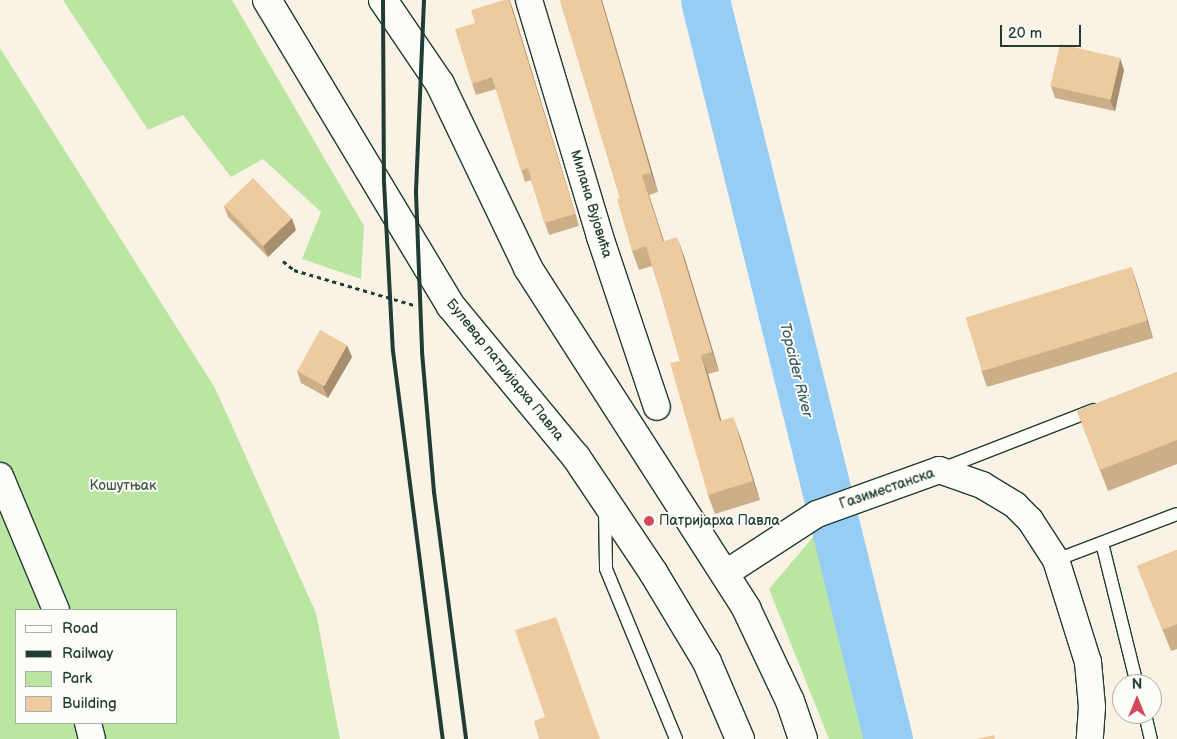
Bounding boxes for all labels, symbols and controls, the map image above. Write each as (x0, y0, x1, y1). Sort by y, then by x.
scale bar (1002, 15, 1083, 47)
text: 20 m (1008, 24, 1042, 43)
street label: Милана Вујовића (567, 148, 615, 260)
street label: Булевар патријарха Павла (443, 296, 567, 444)
water label: Topcider River (776, 321, 816, 419)
street label: Газиместанска (837, 465, 937, 513)
park label: Кошутњак (90, 478, 156, 494)
place label: Патријарха Павла (659, 513, 780, 529)
marker: Патријарха Павла (643, 515, 655, 527)
legend (15, 609, 178, 724)
text: Road (62, 619, 98, 638)
text: Railway (62, 644, 113, 663)
text: Park (62, 669, 92, 688)
north arrow (1112, 674, 1162, 724)
text: N (1132, 676, 1142, 693)
text: Building (62, 694, 117, 713)

